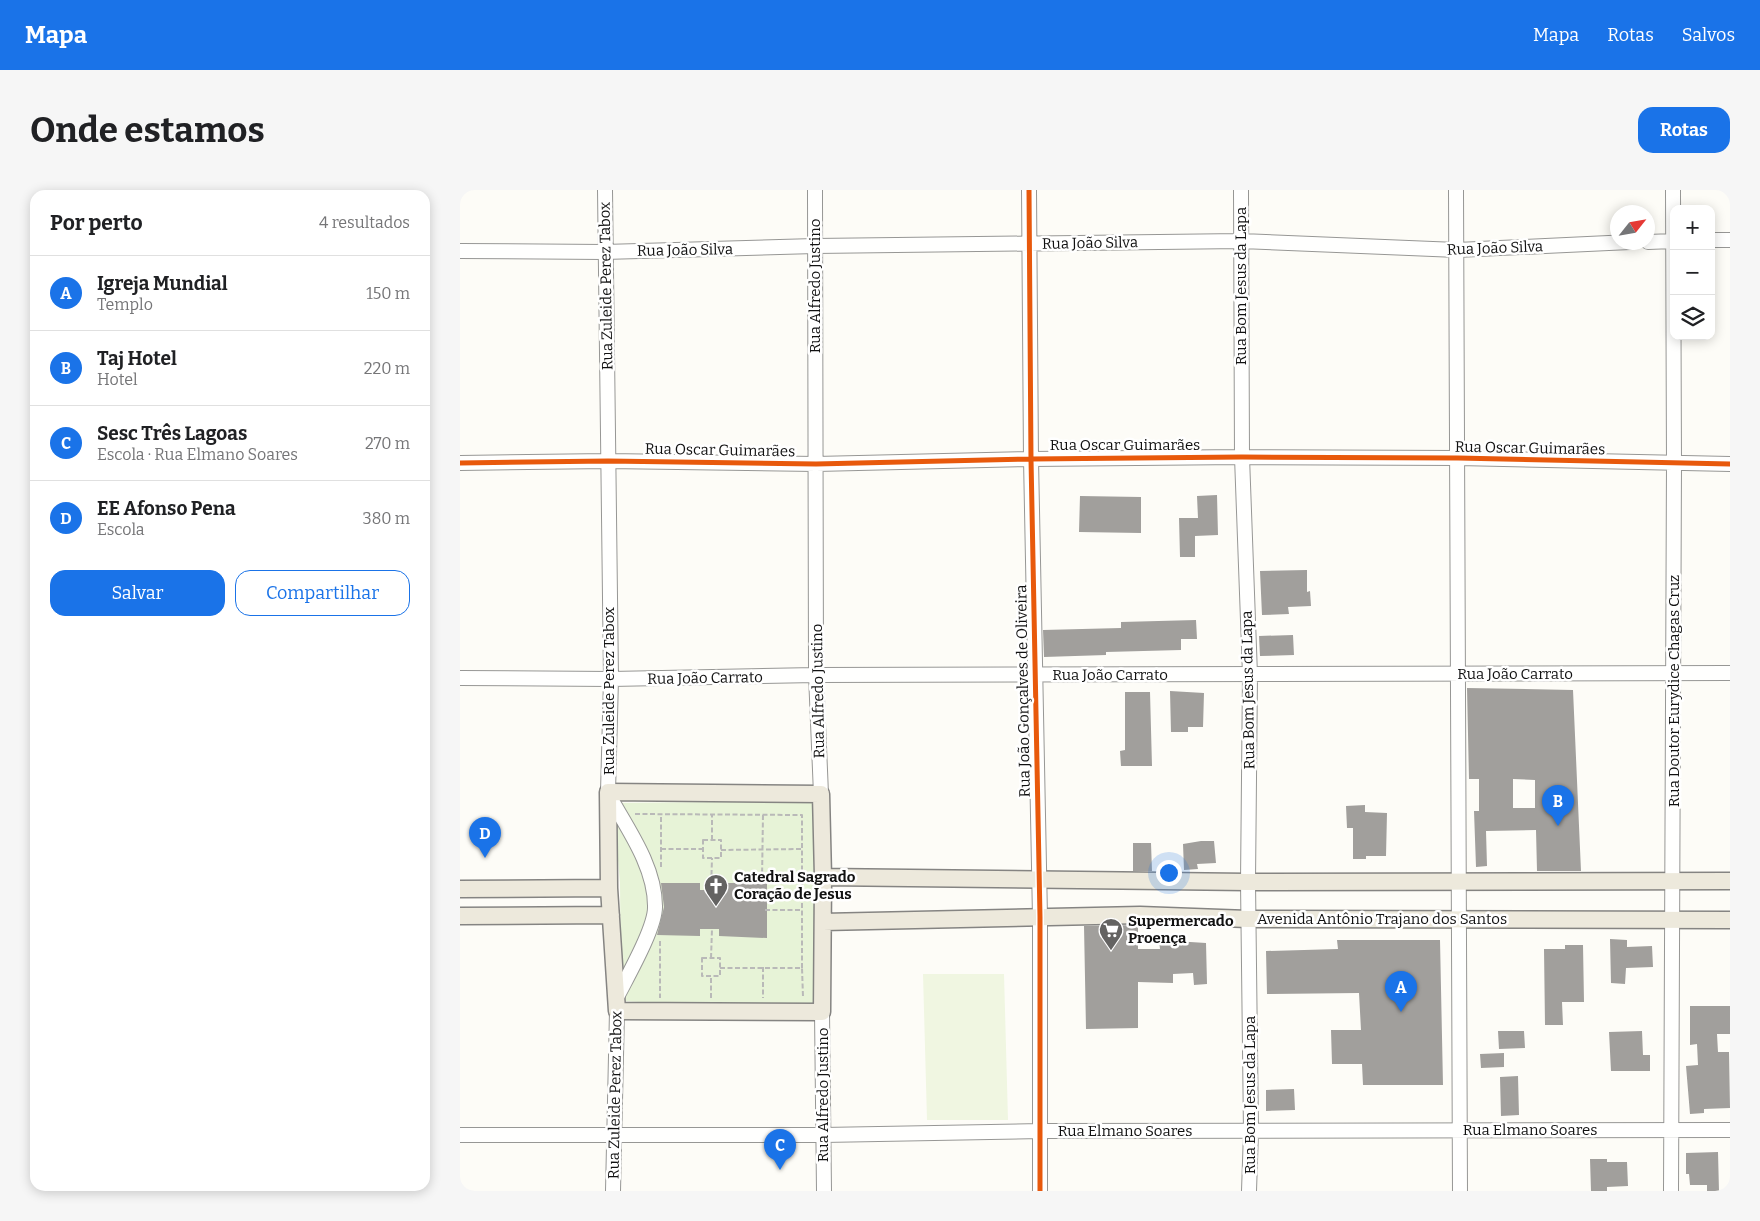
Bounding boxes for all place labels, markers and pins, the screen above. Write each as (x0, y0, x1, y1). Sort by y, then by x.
pin: B (1542, 785, 1574, 826)
pin: D (469, 817, 501, 858)
place label: Catedral Sagrado Coração de Jesus (734, 868, 856, 903)
church icon: Catedral Sagrado Coração de Jesus (703, 873, 729, 907)
place label: Supermercado Proença (1128, 912, 1234, 947)
supermarket icon: Supermercado Proença (1098, 917, 1124, 951)
pin: A (1385, 971, 1417, 1012)
pin: C (764, 1129, 796, 1170)

